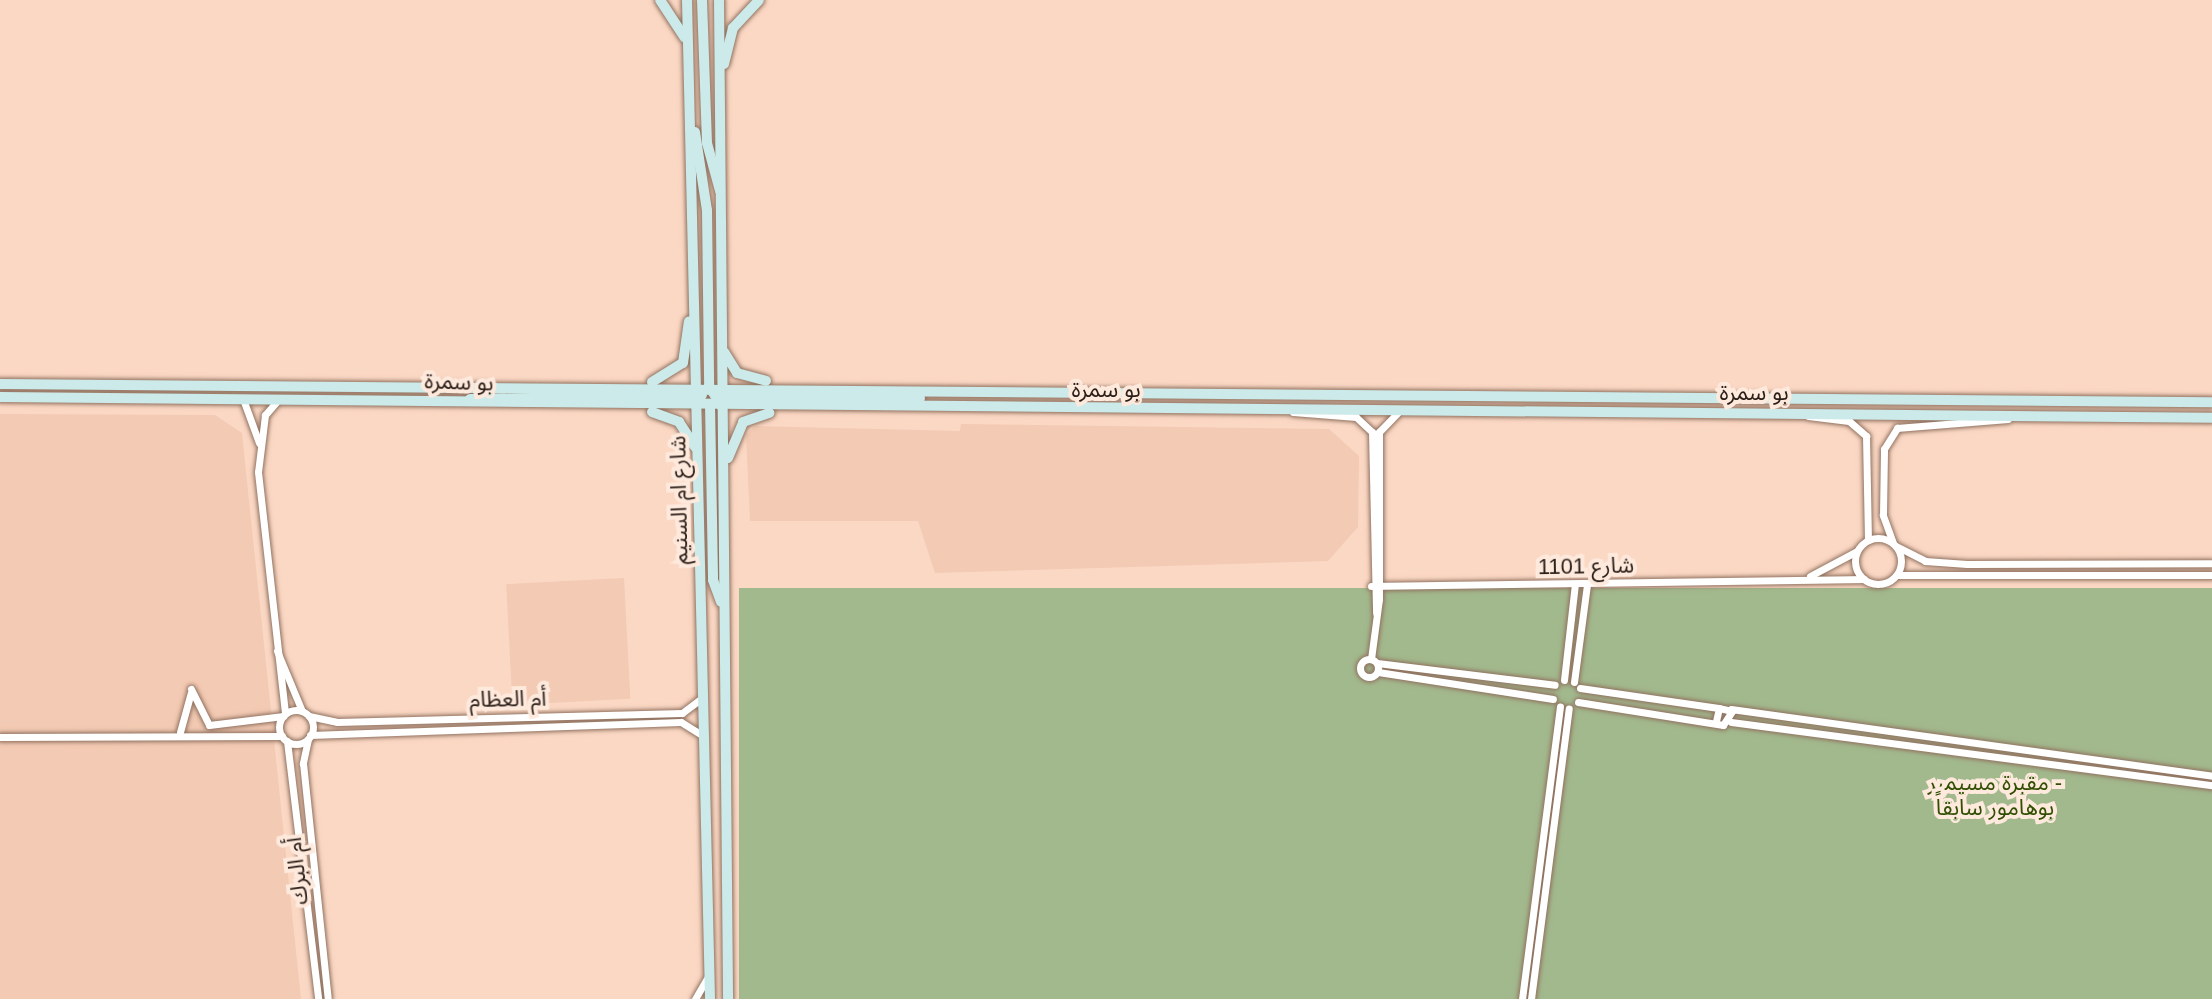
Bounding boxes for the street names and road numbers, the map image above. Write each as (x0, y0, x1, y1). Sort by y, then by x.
street label: بو سمرة (424, 368, 494, 396)
street label: بو سمرة (1071, 377, 1141, 403)
street label: بو سمرة (1719, 380, 1789, 406)
street label: شارع ام السنيم (665, 435, 693, 565)
street label: شارع 1101 (1538, 552, 1634, 580)
street label: أم العظام (469, 685, 547, 713)
street label: أم البرك (280, 836, 314, 906)

